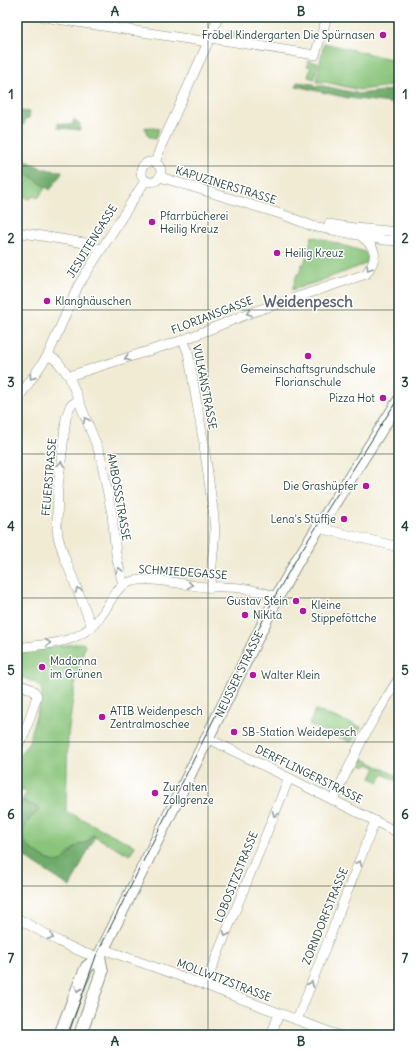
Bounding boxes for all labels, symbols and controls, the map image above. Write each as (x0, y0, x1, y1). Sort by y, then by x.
text: A (111, 3, 120, 20)
text: B (297, 3, 306, 20)
place label: Fröbel Kindergarten Die Spürnasen (202, 28, 375, 42)
marker: Fröbel Kindergarten Die Spürnasen (378, 30, 388, 40)
text: 1 (8, 86, 14, 103)
text: 1 (402, 86, 408, 103)
street label: KAPUZINERSTRASSE (174, 163, 278, 207)
street label: JESUITENGASSE (64, 202, 120, 280)
place label: Pfarrbücherei Heilig Kreuz (160, 209, 228, 236)
marker: Pfarrbücherei Heilig Kreuz (147, 217, 157, 227)
text: 2 (7, 230, 15, 247)
text: 2 (401, 230, 409, 247)
place label: Heilig Kreuz (285, 246, 343, 260)
marker: Heilig Kreuz (272, 248, 282, 258)
one-way arrow (367, 264, 374, 271)
district label: Weidenpesch (263, 292, 353, 312)
street label: FLORIANSGASSE (169, 293, 255, 337)
place label: Klanghäuschen (55, 294, 131, 308)
marker: Klanghäuschen (42, 296, 52, 306)
one-way arrow (246, 309, 253, 317)
street label: VULKANSTRASSE (190, 343, 220, 431)
marker: Gemeinschaftsgrundschule Florianschule (303, 351, 313, 361)
one-way arrow (124, 353, 131, 361)
place label: Gemeinschaftsgrundschule Florianschule (240, 362, 376, 389)
one-way arrow (30, 373, 37, 380)
text: 3 (7, 374, 15, 391)
text: 3 (401, 374, 409, 391)
place label: Pizza Hot (329, 391, 375, 405)
marker: Pizza Hot (378, 393, 388, 403)
one-way arrow (83, 416, 91, 423)
street label: FEUERSTRASSE (39, 437, 59, 517)
street label: AMBOSSSTRASSE (104, 452, 134, 542)
one-way arrow (56, 461, 65, 467)
place label: Die Grashüpfer (283, 479, 358, 493)
marker: Die Grashüpfer (361, 481, 371, 491)
place label: Lena's Stüffje (270, 512, 336, 526)
marker: Lena's Stüffje (339, 514, 349, 524)
text: 4 (7, 518, 15, 535)
text: 4 (401, 518, 409, 535)
street label: SCHMIEDEGASSE (138, 562, 228, 582)
one-way arrow (116, 567, 124, 573)
one-way arrow (187, 580, 193, 589)
one-way arrow (74, 587, 82, 594)
place label: Gustav Stein (226, 594, 288, 608)
marker: Gustav Stein (291, 596, 301, 606)
place label: Kleine Stippeföttche (311, 598, 376, 625)
marker: Kleine Stippeföttche (298, 606, 308, 616)
place label: NiKita (253, 608, 282, 622)
marker: NiKita (240, 610, 250, 620)
street label: NEUSSER STRASSE (212, 628, 266, 720)
one-way arrow (45, 639, 51, 648)
place label: Madonna im Grünen (50, 654, 102, 681)
text: 5 (7, 662, 15, 679)
marker: Madonna im Grünen (37, 662, 47, 672)
text: 5 (401, 662, 409, 679)
place label: Walter Klein (261, 668, 320, 682)
marker: Walter Klein (248, 670, 258, 680)
place label: ATIB Weidenpesch Zentralmoschee (110, 704, 203, 731)
marker: ATIB Weidenpesch Zentralmoschee (97, 712, 107, 722)
place label: SB-Station Weidepesch (242, 725, 356, 739)
marker: SB-Station Weidepesch (229, 727, 239, 737)
street label: DERFFLINGERSTRASSE (253, 742, 365, 806)
place label: Zur alten Zollgrenze (163, 780, 214, 807)
marker: Zur alten Zollgrenze (150, 788, 160, 798)
text: 6 (7, 806, 15, 823)
text: 6 (401, 806, 409, 823)
one-way arrow (271, 810, 279, 817)
street label: LOBOSITZSTRASSE (211, 829, 261, 925)
one-way arrow (354, 860, 362, 867)
street label: ZORNDORFSTRASSE (299, 865, 351, 967)
one-way arrow (222, 931, 230, 938)
one-way arrow (47, 932, 54, 940)
text: 7 (8, 950, 15, 967)
text: 7 (402, 950, 409, 967)
street label: MOLLWITZSTRASSE (175, 956, 273, 1004)
one-way arrow (306, 980, 314, 988)
one-way arrow (74, 985, 82, 992)
text: A (111, 1033, 120, 1050)
text: B (297, 1033, 306, 1050)

